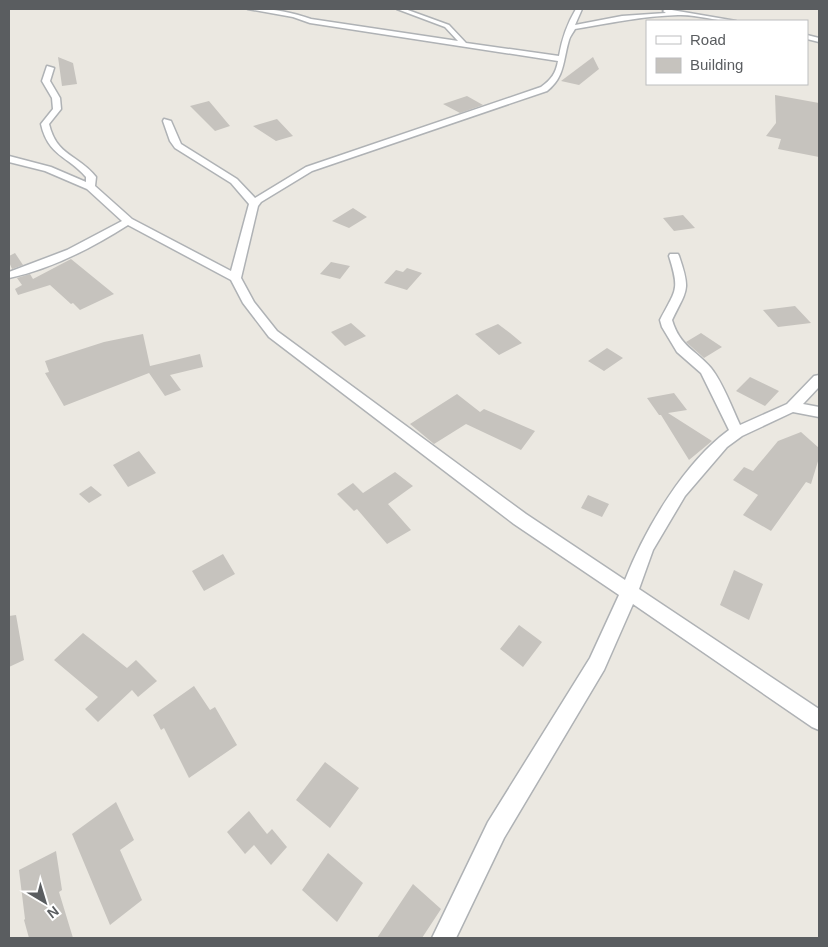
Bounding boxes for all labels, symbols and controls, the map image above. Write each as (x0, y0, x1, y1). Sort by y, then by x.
legend (646, 20, 808, 85)
text: Road (690, 31, 726, 48)
text: Building (690, 56, 743, 73)
north arrow (20, 877, 70, 927)
text: N (44, 903, 62, 922)

